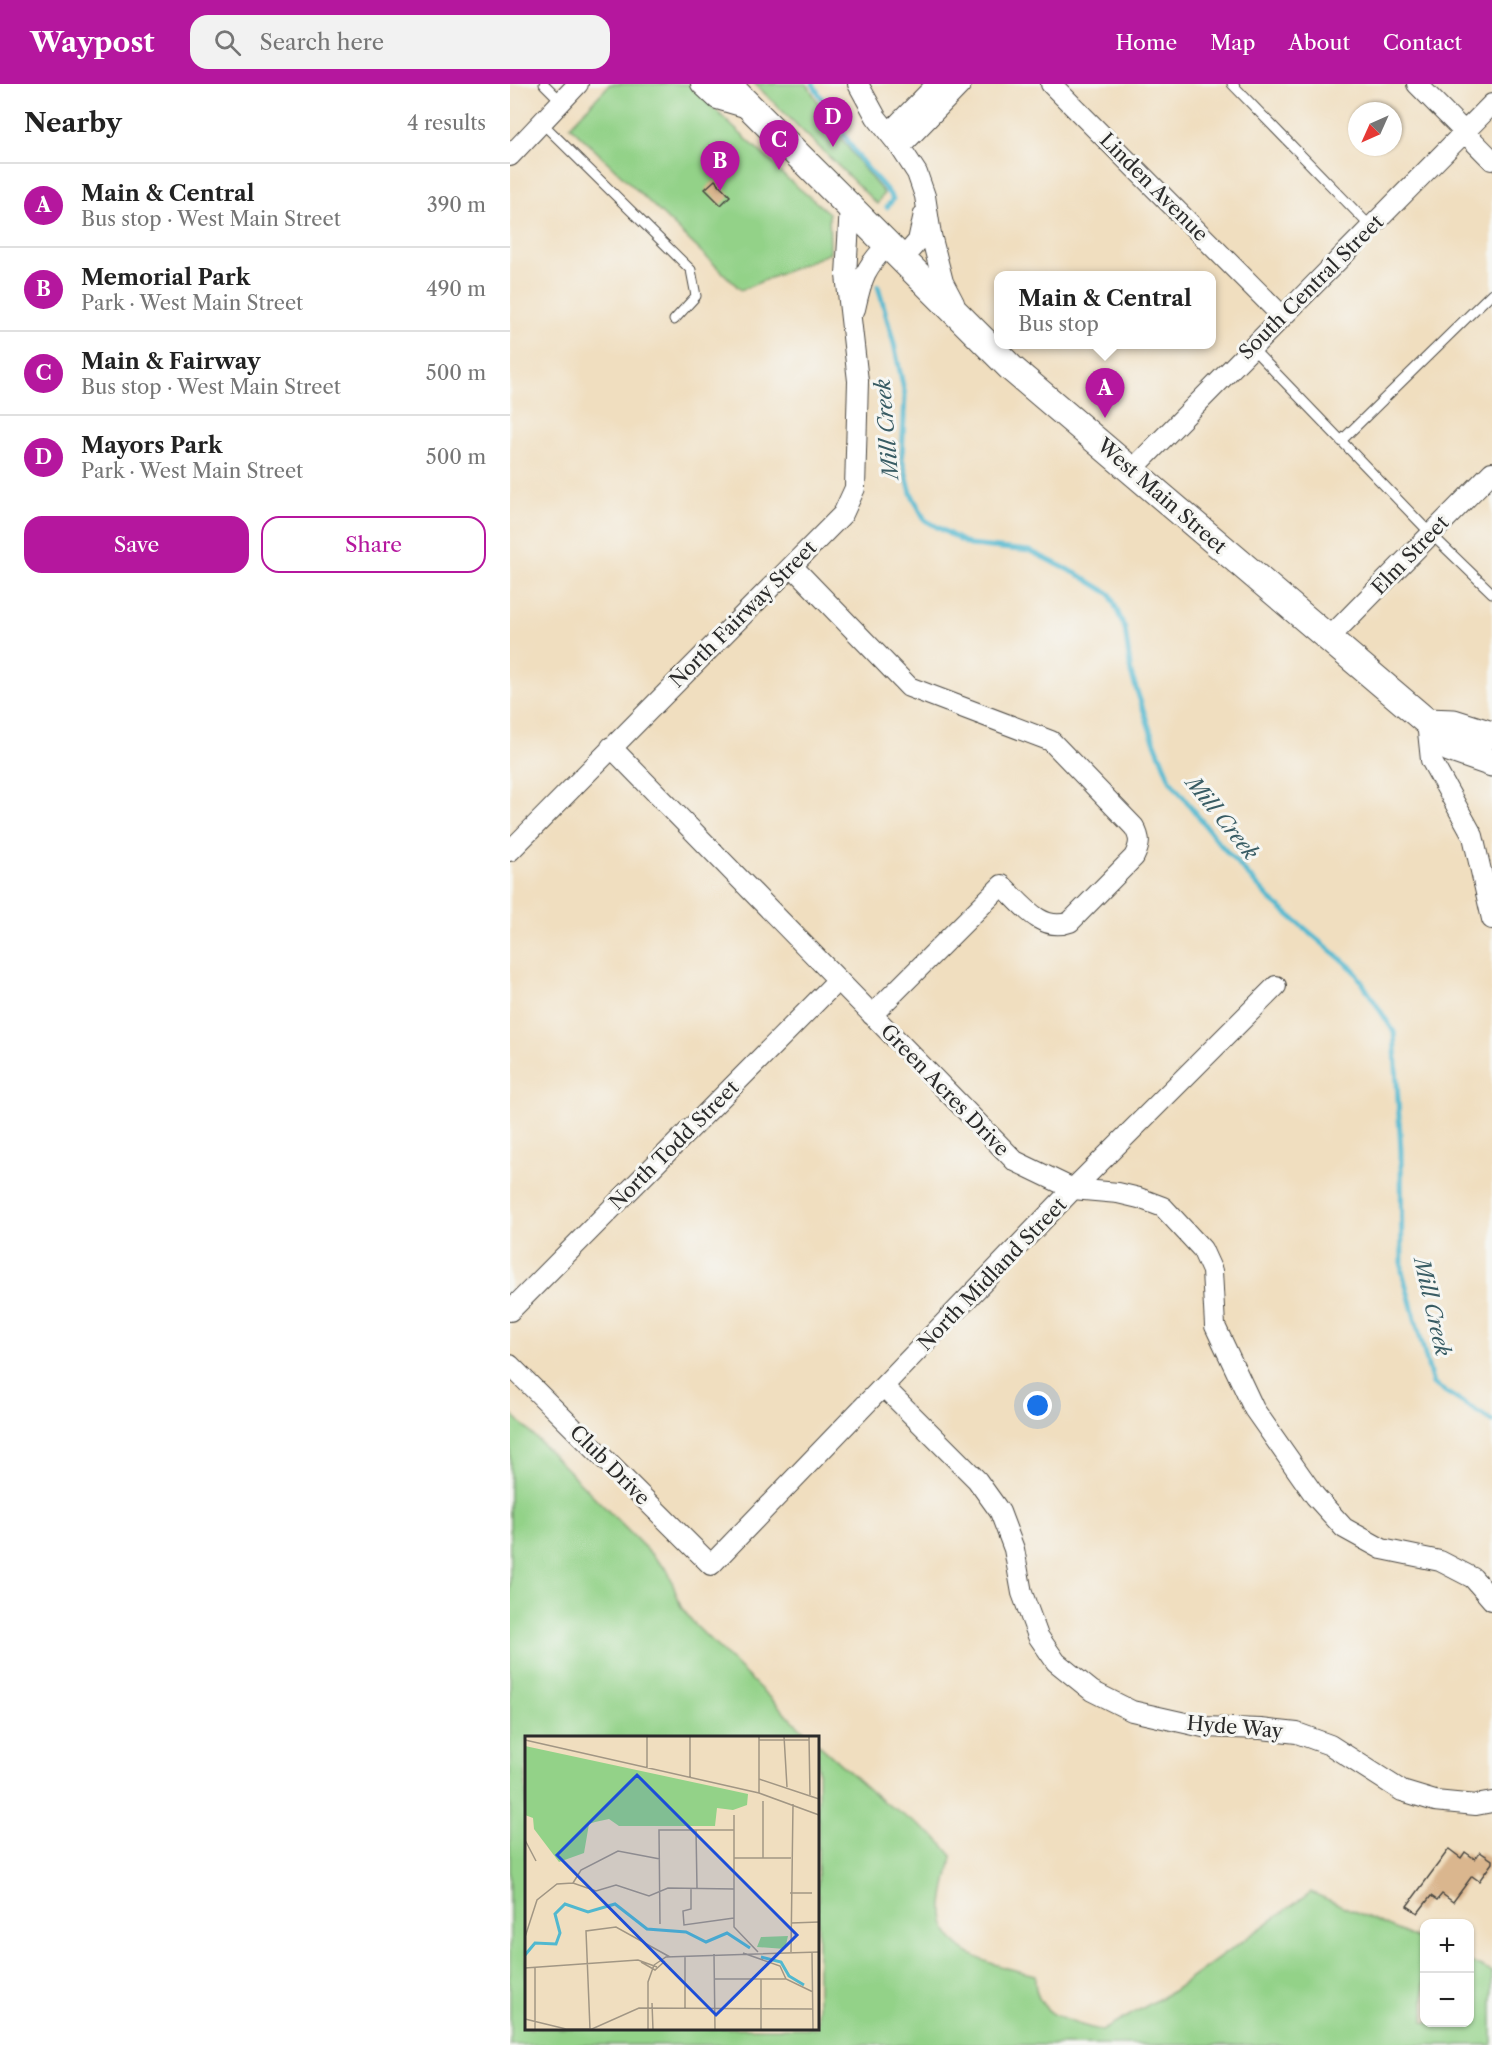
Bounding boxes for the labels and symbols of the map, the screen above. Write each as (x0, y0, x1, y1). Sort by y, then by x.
pin: D (814, 98, 852, 147)
north arrow (1348, 102, 1402, 156)
pin: C (760, 120, 798, 170)
street label: Linden Avenue (1095, 128, 1213, 246)
pin: B (700, 141, 740, 191)
street label: South Central Street (1234, 210, 1388, 364)
pin: A (1086, 368, 1124, 418)
water label: Mill Creek (870, 378, 904, 483)
street label: West Main Street (1092, 433, 1232, 559)
street label: Elm Street (1367, 511, 1453, 599)
street label: North Fairway Street (665, 536, 821, 692)
water label: Mill Creek (1179, 768, 1264, 865)
street label: Green Acres Drive (876, 1019, 1014, 1161)
street label: North Todd Street (604, 1075, 744, 1215)
street label: North Midland Street (913, 1193, 1071, 1355)
water label: Mill Creek (1408, 1252, 1456, 1359)
your location (1023, 1391, 1052, 1420)
street label: Club Drive (565, 1420, 655, 1510)
street label: Hyde Way (1186, 1711, 1285, 1743)
inset map (525, 1736, 819, 2030)

